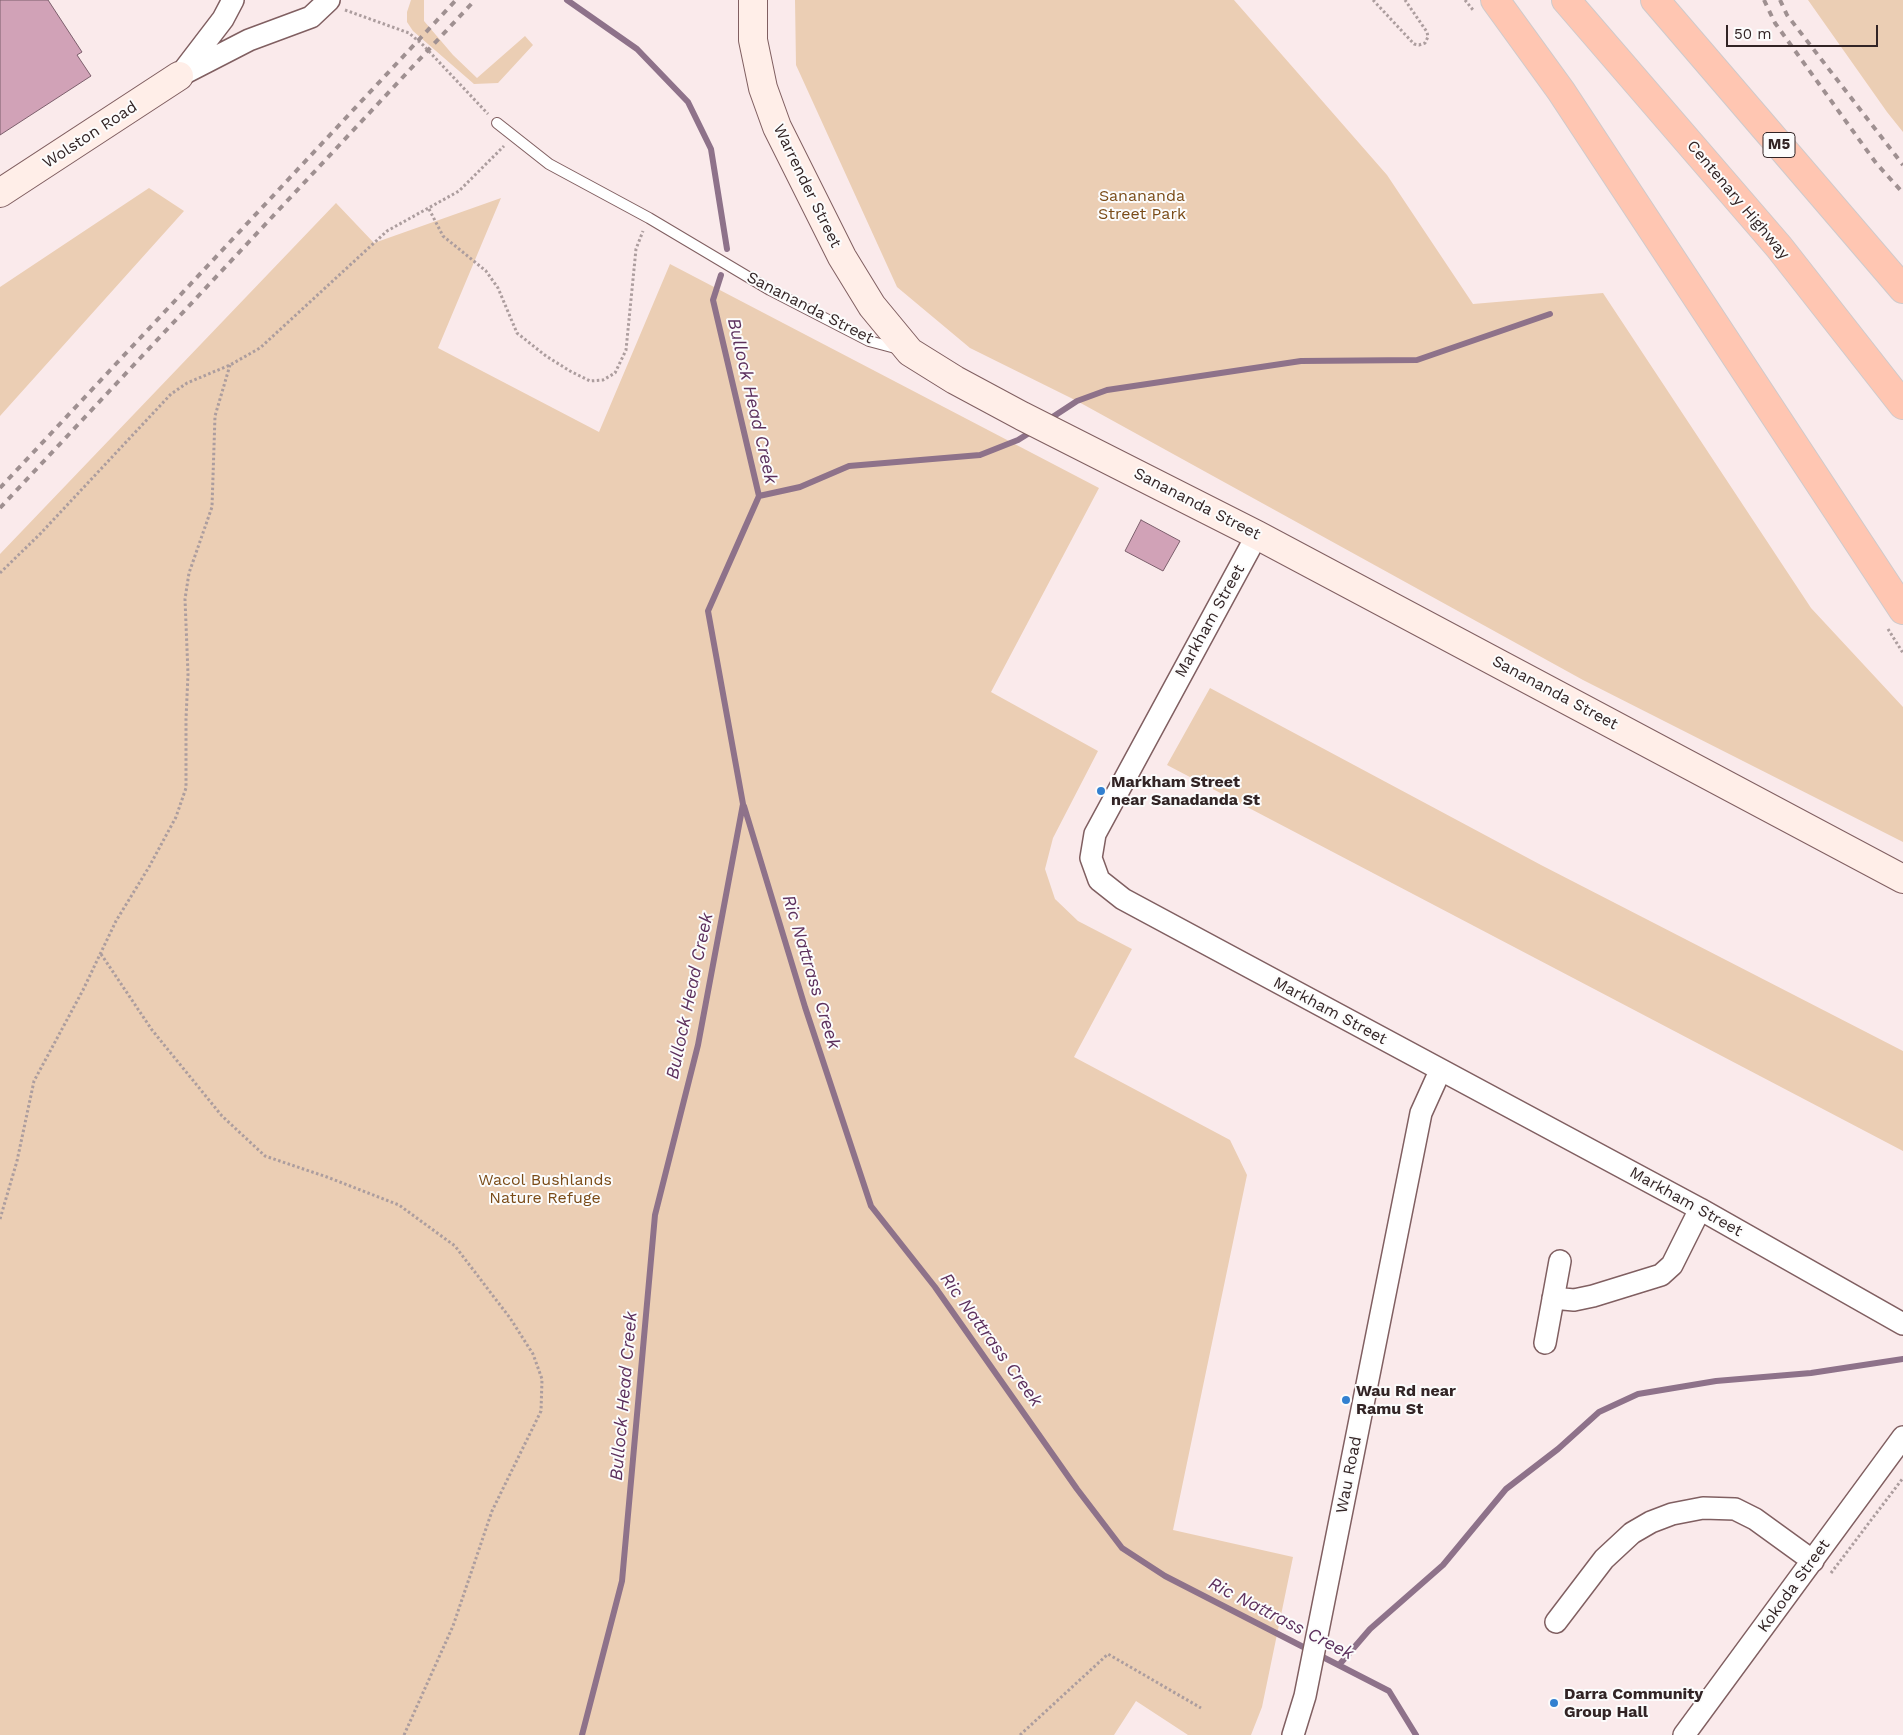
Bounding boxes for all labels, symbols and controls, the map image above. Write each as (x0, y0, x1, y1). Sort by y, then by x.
scale bar (1728, 15, 1880, 47)
text: 50 m (1734, 25, 1771, 43)
street label: Wolston Road (39, 97, 141, 173)
street label: Warrender Street (769, 121, 845, 251)
road number: M5 (1763, 132, 1795, 158)
street label: Centenary Highway (1683, 137, 1793, 263)
park label: Sanananda Street Park (1098, 186, 1186, 224)
street label: Sanananda Street (743, 268, 877, 348)
water label: Bullock Head Creek (722, 316, 782, 486)
street label: Sanananda Street (1130, 464, 1264, 544)
street label: Markham Street (1171, 561, 1249, 681)
street label: Sanananda Street (1489, 652, 1621, 734)
place label: Markham Street near Sanadanda St (1111, 772, 1260, 810)
marker: Markham Street near Sanadanda St (1095, 785, 1107, 797)
water label: Ric Nattrass Creek (777, 892, 845, 1052)
water label: Bullock Head Creek (662, 911, 718, 1081)
street label: Markham Street (1270, 973, 1390, 1049)
street label: Markham Street (1626, 1163, 1746, 1241)
park label: Wacol Bushlands Nature Refuge (478, 1170, 612, 1208)
water label: Ric Nattrass Creek (935, 1269, 1047, 1411)
water label: Bullock Head Creek (606, 1311, 642, 1481)
place label: Wau Rd near Ramu St (1356, 1381, 1456, 1419)
marker: Wau Rd near Ramu St (1340, 1394, 1352, 1406)
street label: Wau Road (1332, 1435, 1366, 1515)
street label: Kokoda Street (1754, 1536, 1834, 1636)
water label: Ric Nattrass Creek (1205, 1573, 1357, 1665)
place label: Darra Community Group Hall (1564, 1684, 1703, 1722)
marker: Darra Community Group Hall (1548, 1697, 1560, 1709)

